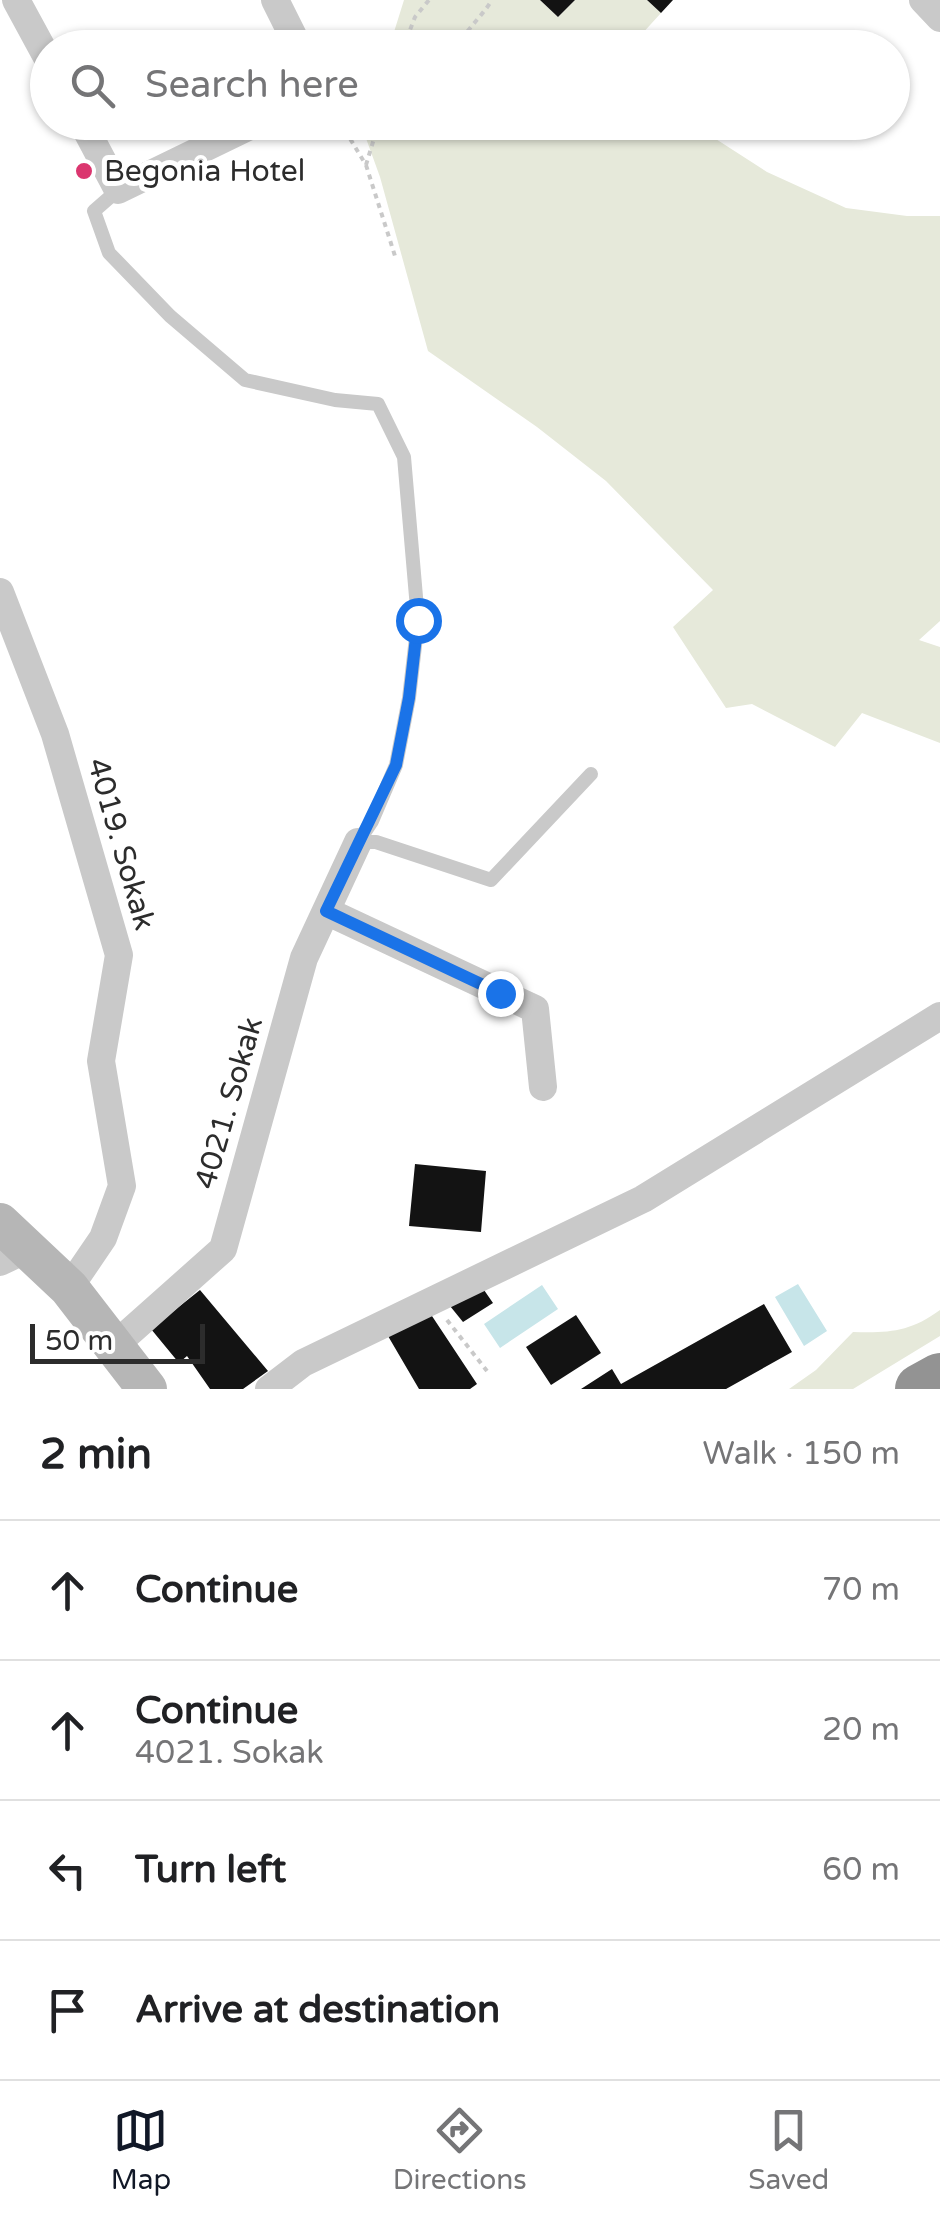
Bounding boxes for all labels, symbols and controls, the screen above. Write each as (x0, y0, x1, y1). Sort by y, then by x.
search box (30, 30, 910, 140)
icon: search (65, 58, 120, 113)
text: Search here (145, 62, 359, 108)
place label: Begonia Hotel (104, 153, 305, 190)
marker: Begonia Hotel (73, 160, 95, 182)
route start (396, 598, 442, 644)
street label: 4019. Sokak (79, 754, 163, 934)
route end (478, 971, 524, 1017)
street label: 4021. Sokak (187, 1013, 271, 1193)
scale bar (30, 1319, 205, 1364)
text: 50 m (45, 1324, 113, 1358)
text: 2 min (40, 1429, 152, 1480)
text: Walk · 150 m (703, 1435, 900, 1473)
icon: ahead (40, 1563, 95, 1618)
text: Continue (135, 1567, 298, 1613)
text: 70 m (822, 1571, 900, 1609)
text: Continue (135, 1688, 298, 1734)
icon: ahead (40, 1703, 95, 1758)
text: 20 m (822, 1711, 900, 1749)
text: 4021. Sokak (135, 1734, 324, 1772)
icon: left (40, 1843, 95, 1898)
text: Turn left (135, 1847, 286, 1893)
text: 60 m (822, 1851, 900, 1889)
icon: arrive (40, 1983, 95, 2038)
text: Arrive at destination (135, 1987, 500, 2033)
tab: Map (111, 2103, 171, 2197)
tab: Directions (393, 2103, 527, 2197)
tab: Saved (748, 2103, 829, 2197)

